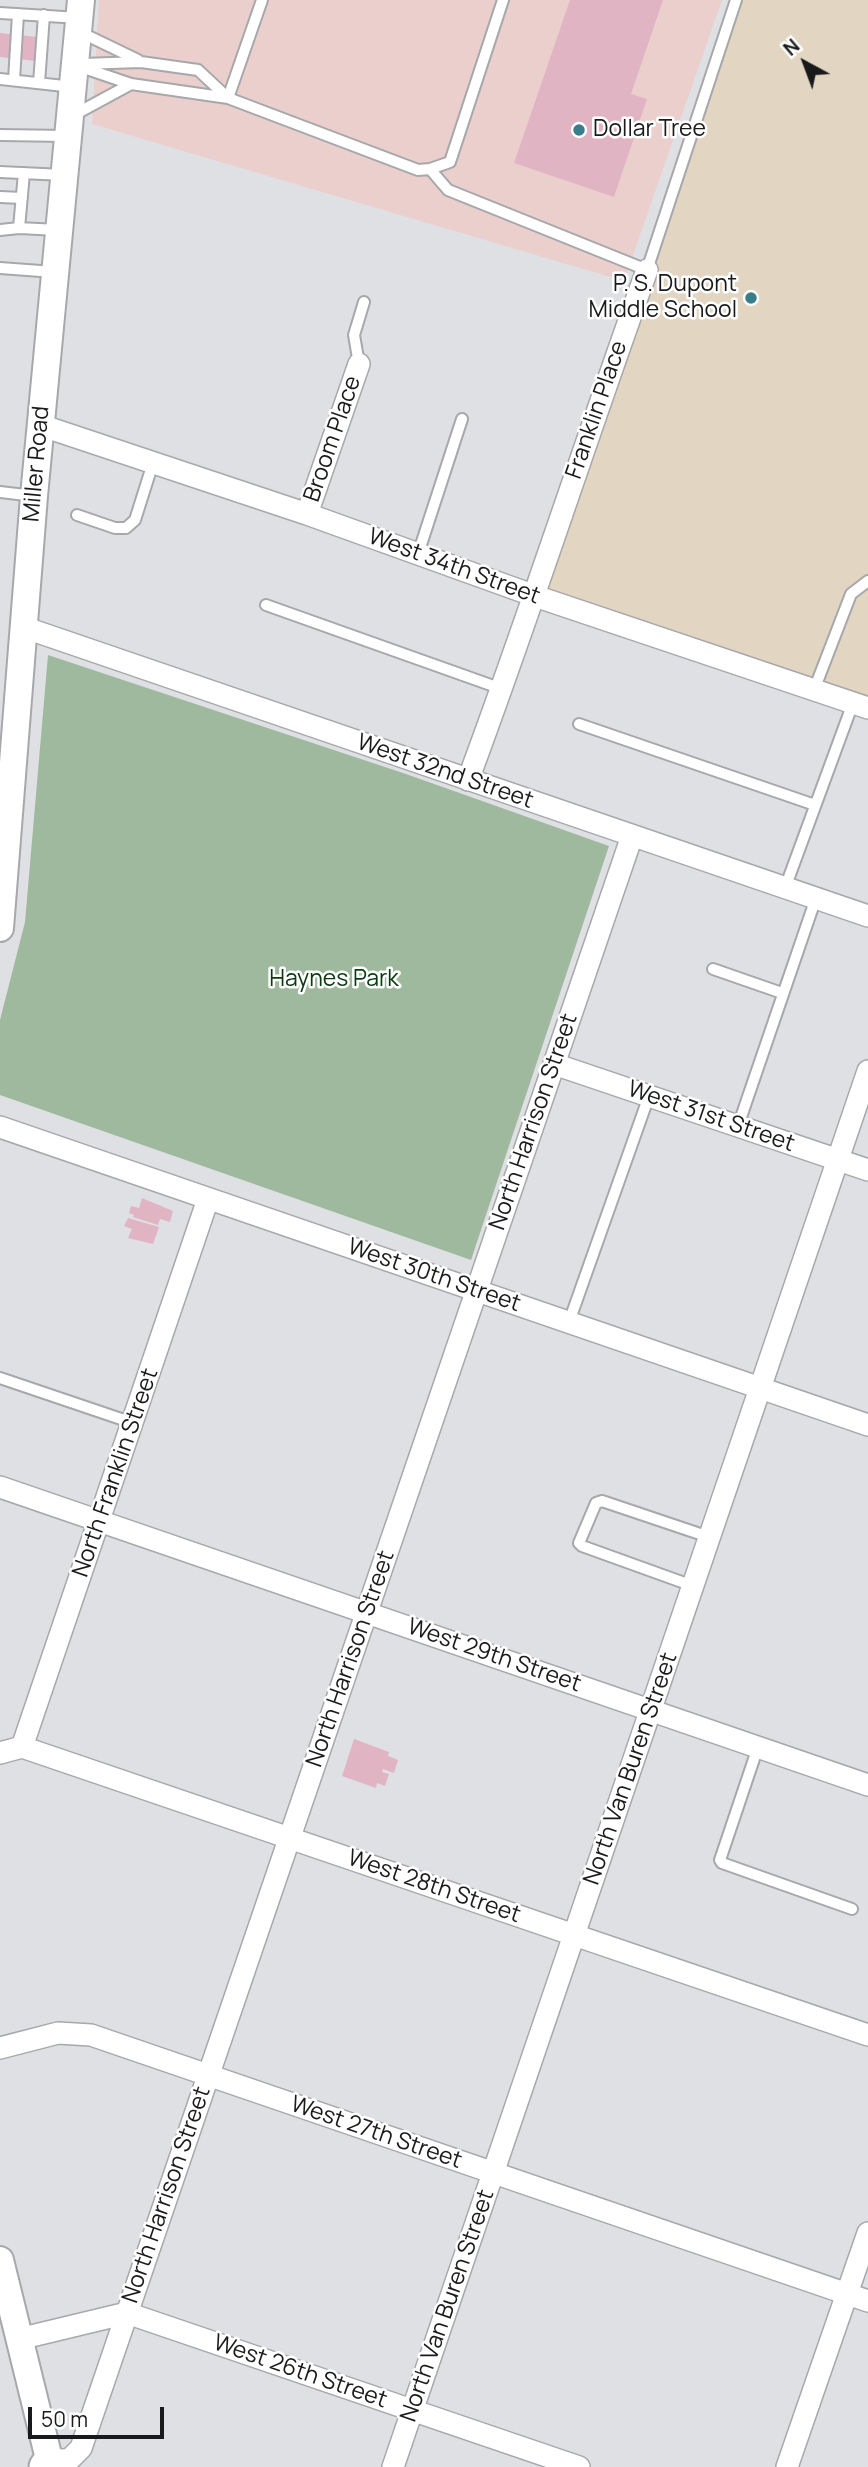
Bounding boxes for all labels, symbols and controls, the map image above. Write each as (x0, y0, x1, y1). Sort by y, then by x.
north arrow (770, 28, 840, 98)
text: N (778, 33, 805, 61)
place label: Dollar Tree (593, 116, 706, 144)
marker: Dollar Tree (571, 122, 587, 138)
place label: P. S. Dupont Middle School (588, 271, 737, 325)
marker: P. S. Dupont Middle School (743, 290, 759, 306)
street label: Franklin Place (560, 337, 634, 483)
street label: Broom Place (299, 372, 367, 506)
street label: Miller Road (18, 405, 56, 523)
street label: West 34th Street (364, 523, 544, 611)
street label: West 32nd Street (353, 729, 537, 815)
park label: Haynes Park (269, 966, 399, 994)
street label: North Harrison Street (484, 1010, 584, 1234)
street label: West 31st Street (624, 1076, 798, 1158)
street label: West 30th Street (344, 1233, 524, 1319)
street label: North Franklin Street (67, 1365, 165, 1581)
street label: North Harrison Street (301, 1547, 401, 1771)
street label: West 29th Street (404, 1613, 584, 1699)
street label: North Van Buren Street (578, 1649, 684, 1889)
street label: West 28th Street (344, 1844, 524, 1930)
street label: North Harrison Street (117, 2083, 217, 2307)
street label: West 27th Street (287, 2091, 465, 2175)
street label: North Van Buren Street (395, 2186, 501, 2426)
street label: West 26th Street (210, 2329, 390, 2415)
scale bar (32, 2394, 168, 2438)
text: 50 m (41, 2405, 88, 2433)

